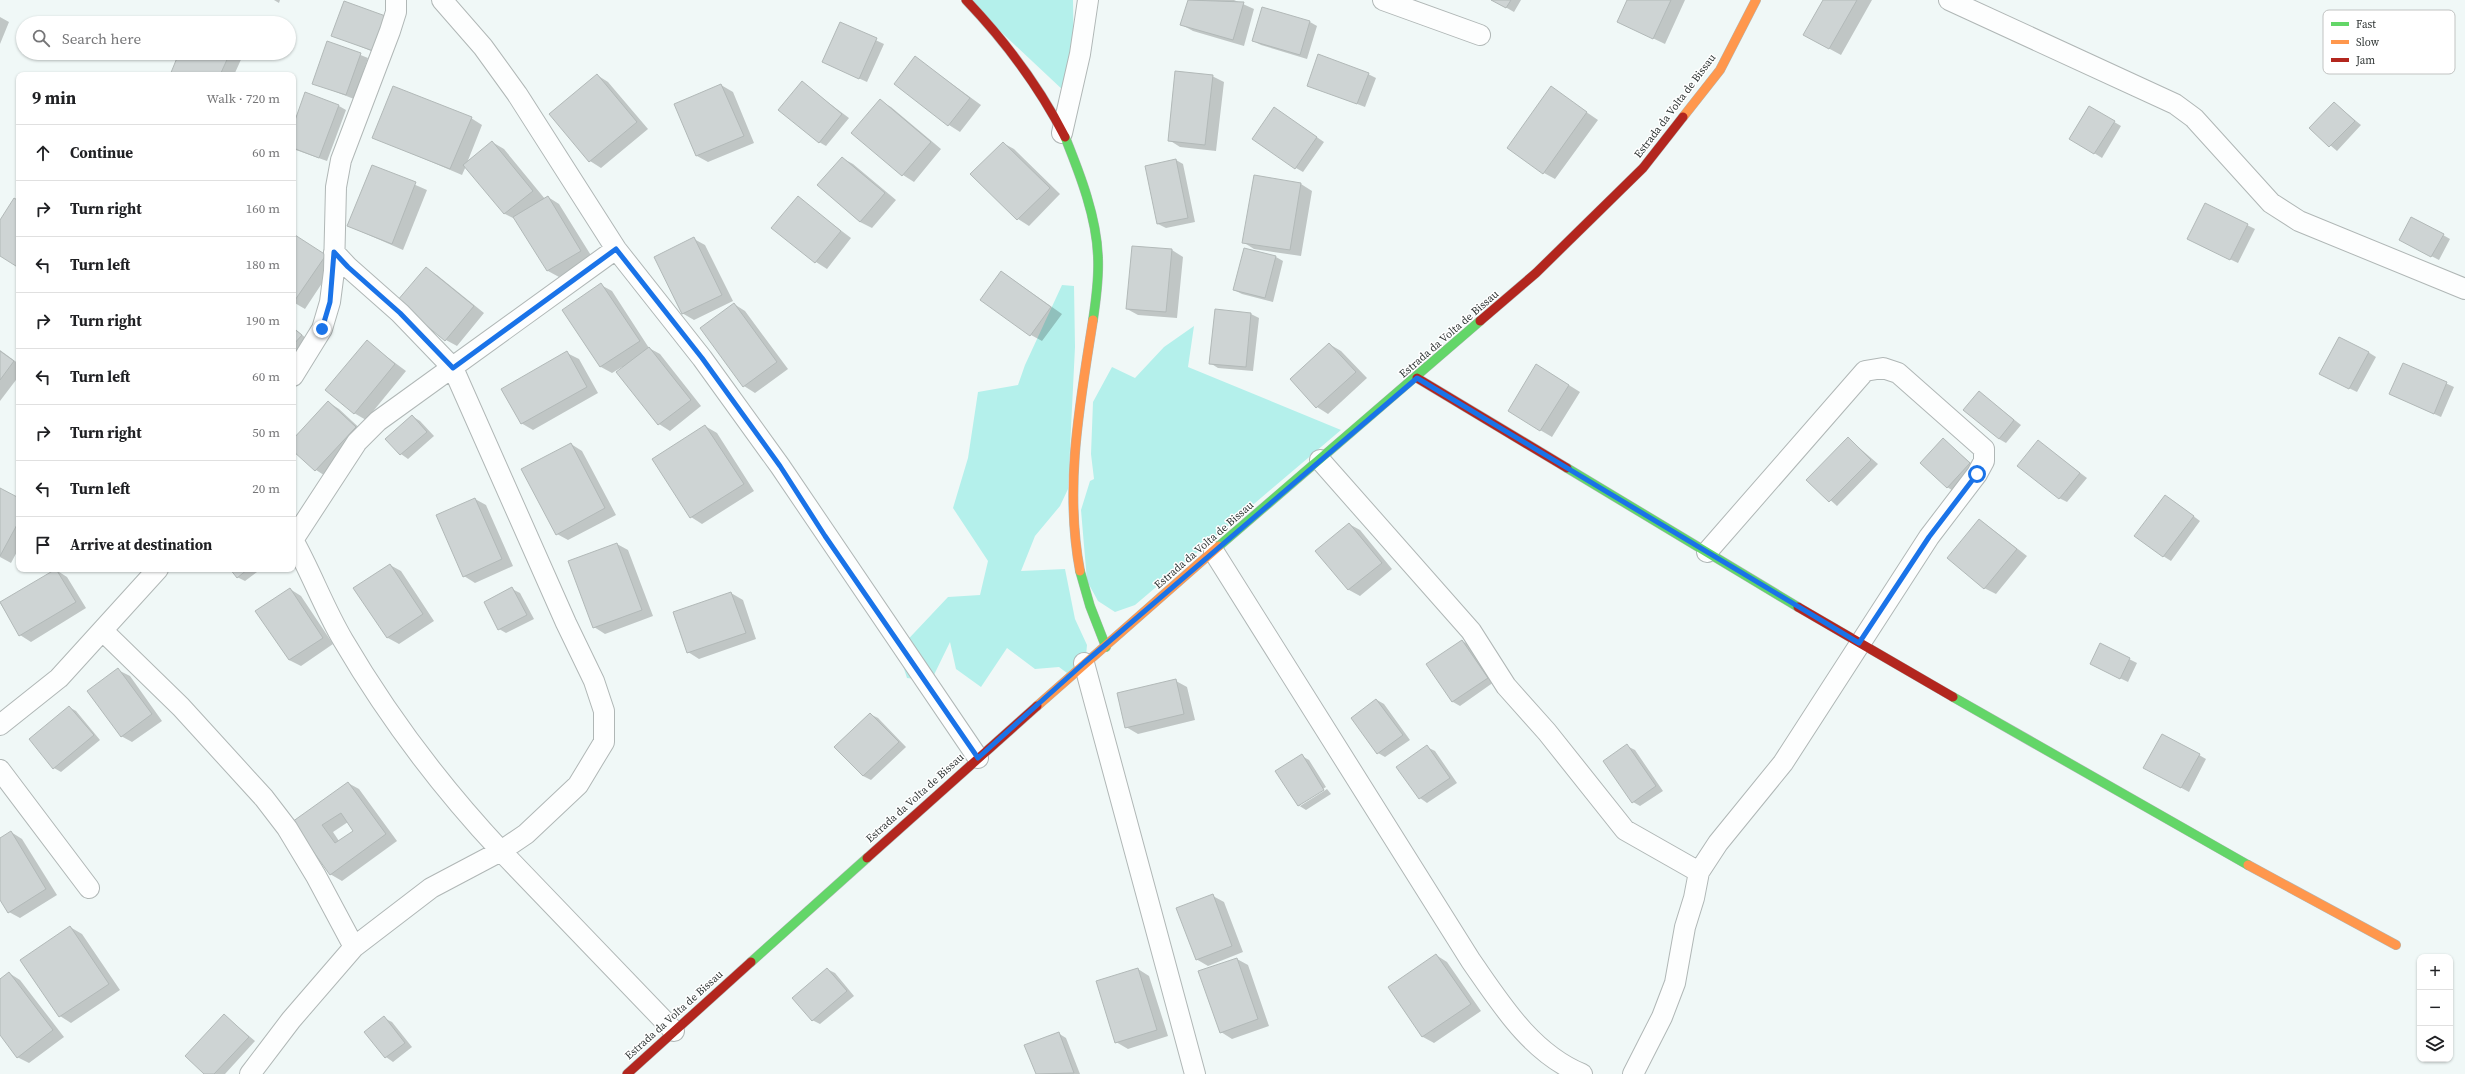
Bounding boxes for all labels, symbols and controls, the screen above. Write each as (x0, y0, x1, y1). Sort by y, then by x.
legend (2323, 10, 2455, 74)
search box (16, 16, 296, 60)
text: Fast (2356, 17, 2376, 32)
icon: search (30, 27, 52, 49)
text: Search here (62, 28, 141, 49)
text: Slow (2356, 35, 2380, 50)
street label: Estrada da Volta de Bissau (1631, 50, 1720, 161)
text: Jam (2355, 53, 2375, 68)
text: 9 min (32, 86, 76, 110)
text: Walk · 720 m (207, 90, 280, 107)
icon: ahead (32, 142, 54, 164)
text: Continue (70, 142, 133, 163)
text: 60 m (252, 144, 280, 161)
icon: right (32, 198, 54, 220)
text: Turn right (70, 198, 142, 219)
text: 160 m (246, 200, 280, 217)
icon: left (32, 254, 54, 276)
text: Turn left (70, 254, 130, 275)
text: 180 m (246, 256, 280, 273)
street label: Estrada da Volta de Bissau (1396, 286, 1502, 381)
icon: right (32, 310, 54, 332)
text: Turn right (70, 310, 142, 331)
text: 190 m (246, 312, 280, 329)
route end (313, 320, 331, 338)
icon: left (32, 366, 54, 388)
text: Turn left (70, 366, 130, 387)
text: 60 m (252, 368, 280, 385)
icon: right (32, 422, 54, 444)
text: Turn right (70, 422, 142, 443)
text: 50 m (252, 424, 280, 441)
route start (1968, 465, 1986, 483)
icon: left (32, 478, 54, 500)
text: Turn left (70, 478, 130, 499)
text: 20 m (252, 480, 280, 497)
street label: Estrada da Volta de Bissau (1151, 497, 1257, 592)
icon: arrive (32, 534, 54, 556)
text: Arrive at destination (70, 534, 212, 555)
street label: Estrada da Volta de Bissau (863, 750, 968, 846)
map controls (2417, 954, 2453, 1062)
button: + (2417, 954, 2453, 990)
street label: Estrada da Volta de Bissau (622, 967, 727, 1063)
button: − (2417, 990, 2453, 1026)
button: layers (2417, 1026, 2453, 1062)

